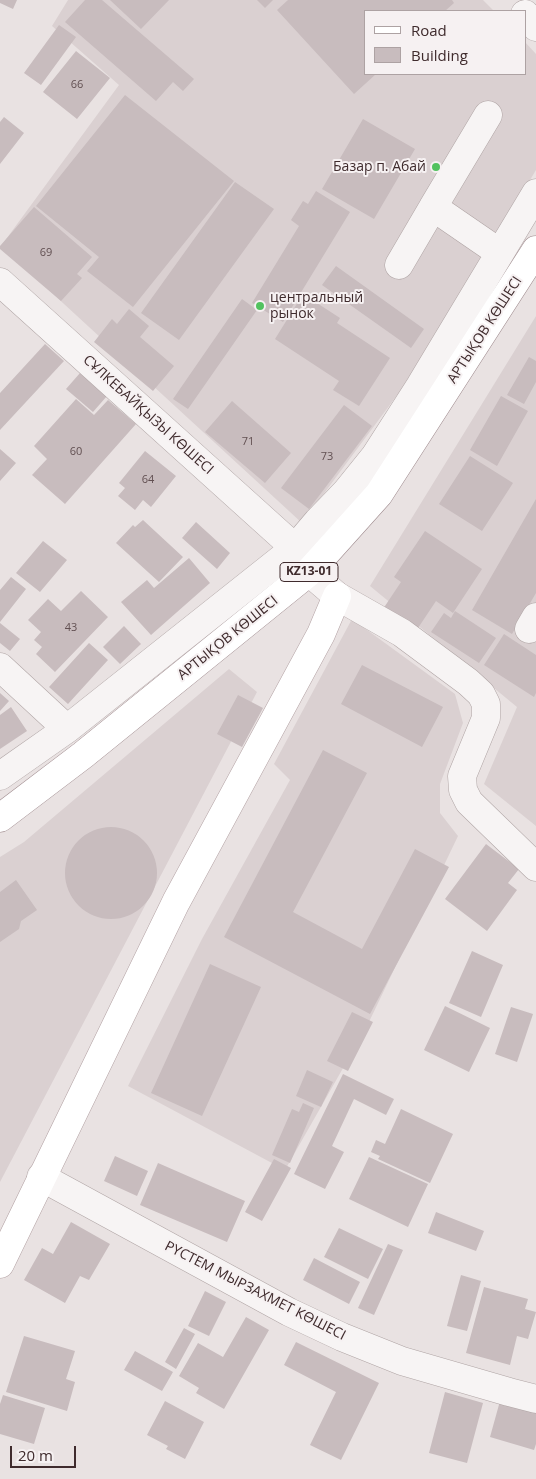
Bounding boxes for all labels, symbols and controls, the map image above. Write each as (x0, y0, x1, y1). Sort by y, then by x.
legend (364, 10, 526, 75)
text: Road (411, 20, 447, 40)
text: Building (411, 45, 468, 65)
house number: 66 (71, 78, 83, 92)
place label: Базар п. Абай (333, 159, 426, 175)
marker: Базар п. Абай (430, 161, 442, 173)
house number: 69 (40, 246, 52, 260)
street label: АРТЫҚОВ КӨШЕСІ (444, 273, 526, 387)
place label: центральный рынок (270, 290, 363, 322)
marker: центральный рынок (254, 300, 266, 312)
street label: СҰЛКЕБАЙҚЫЗЫ КӨШЕСІ (79, 352, 217, 478)
house number: 71 (242, 435, 254, 449)
house number: 60 (70, 445, 82, 459)
house number: 73 (321, 450, 333, 464)
house number: 64 (142, 473, 154, 487)
road number: KZ13-01 (280, 562, 338, 582)
street label: АРТЫҚОВ КӨШЕСІ (174, 592, 282, 684)
house number: 43 (65, 621, 77, 635)
street label: РҮСТЕМ МЫРЗАХМЕТ КӨШЕСІ (162, 1238, 348, 1344)
scale bar (12, 1436, 79, 1468)
text: 20 m (18, 1445, 53, 1465)

